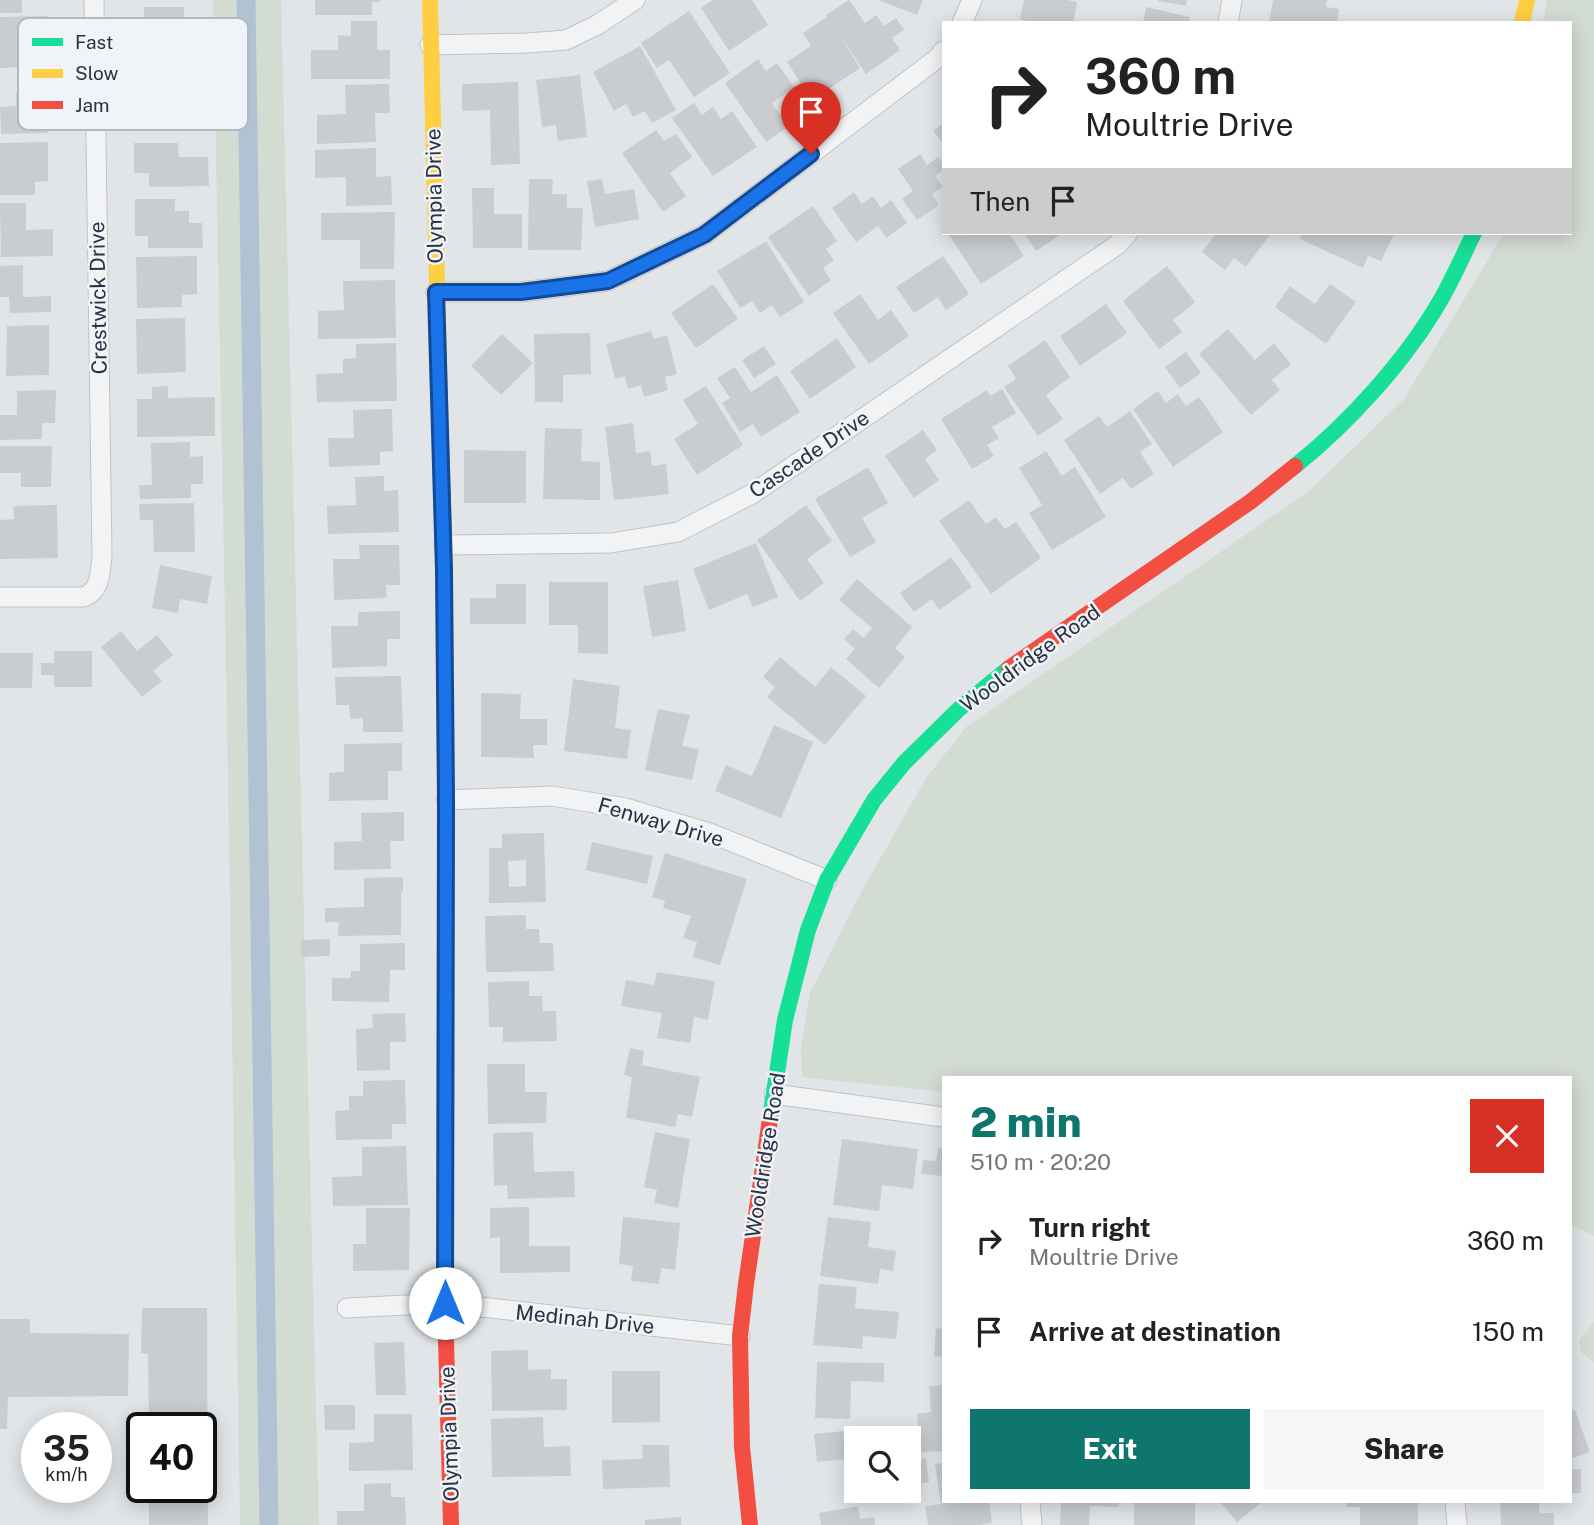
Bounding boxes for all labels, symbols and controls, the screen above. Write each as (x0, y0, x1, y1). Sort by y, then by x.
legend (18, 18, 248, 130)
text: Fast (75, 31, 113, 53)
text: 360 m (1085, 47, 1236, 105)
icon: right (970, 49, 1061, 140)
text: Slow (75, 62, 119, 84)
pin (781, 82, 841, 154)
icon: arrive (792, 93, 830, 131)
text: Jam (75, 94, 109, 116)
text: Moultrie Drive (1085, 106, 1294, 143)
street label: Olympia Drive (420, 128, 448, 264)
icon: arrive (1044, 182, 1082, 220)
text: Then (970, 186, 1030, 217)
street label: Crestwick Drive (84, 221, 112, 375)
street label: Cascade Drive (744, 405, 874, 503)
street label: Wooldridge Road (955, 599, 1105, 717)
street label: Fenway Drive (595, 792, 727, 852)
street label: Wooldridge Road (740, 1071, 790, 1239)
text: 2 min (970, 1097, 1082, 1146)
button: close (1470, 1099, 1544, 1173)
text: 510 m · 20:20 (970, 1148, 1111, 1175)
text: Turn right (1029, 1212, 1151, 1243)
icon: right (970, 1222, 1008, 1260)
text: 360 m (1467, 1225, 1544, 1256)
text: Moultrie Drive (1029, 1243, 1179, 1270)
position arrow (408, 1266, 482, 1340)
street label: Medinah Drive (514, 1299, 656, 1339)
icon: arrive (970, 1313, 1008, 1351)
text: Arrive at destination (1029, 1316, 1281, 1347)
text: 150 m (1472, 1316, 1544, 1347)
street label: Olympia Drive (434, 1366, 464, 1502)
button: Exit (970, 1409, 1250, 1489)
button: Share (1264, 1409, 1544, 1489)
speed limit sign: 40 (126, 1412, 217, 1503)
map controls (844, 1426, 921, 1503)
button: search (844, 1426, 921, 1503)
text: 35 (43, 1428, 90, 1469)
text: km/h (45, 1464, 88, 1485)

